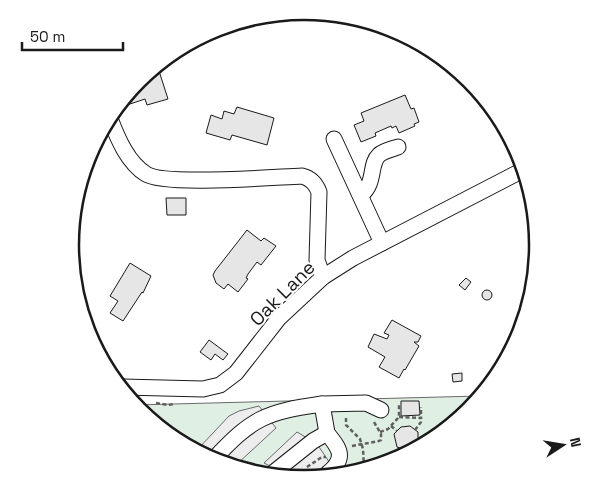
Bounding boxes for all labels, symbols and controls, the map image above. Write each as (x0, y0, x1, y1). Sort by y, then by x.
scale bar (22, 20, 124, 52)
text: 50 m (30, 27, 65, 46)
street label: Oak Lane (244, 255, 321, 332)
north arrow (538, 420, 588, 470)
text: N (566, 436, 585, 449)

